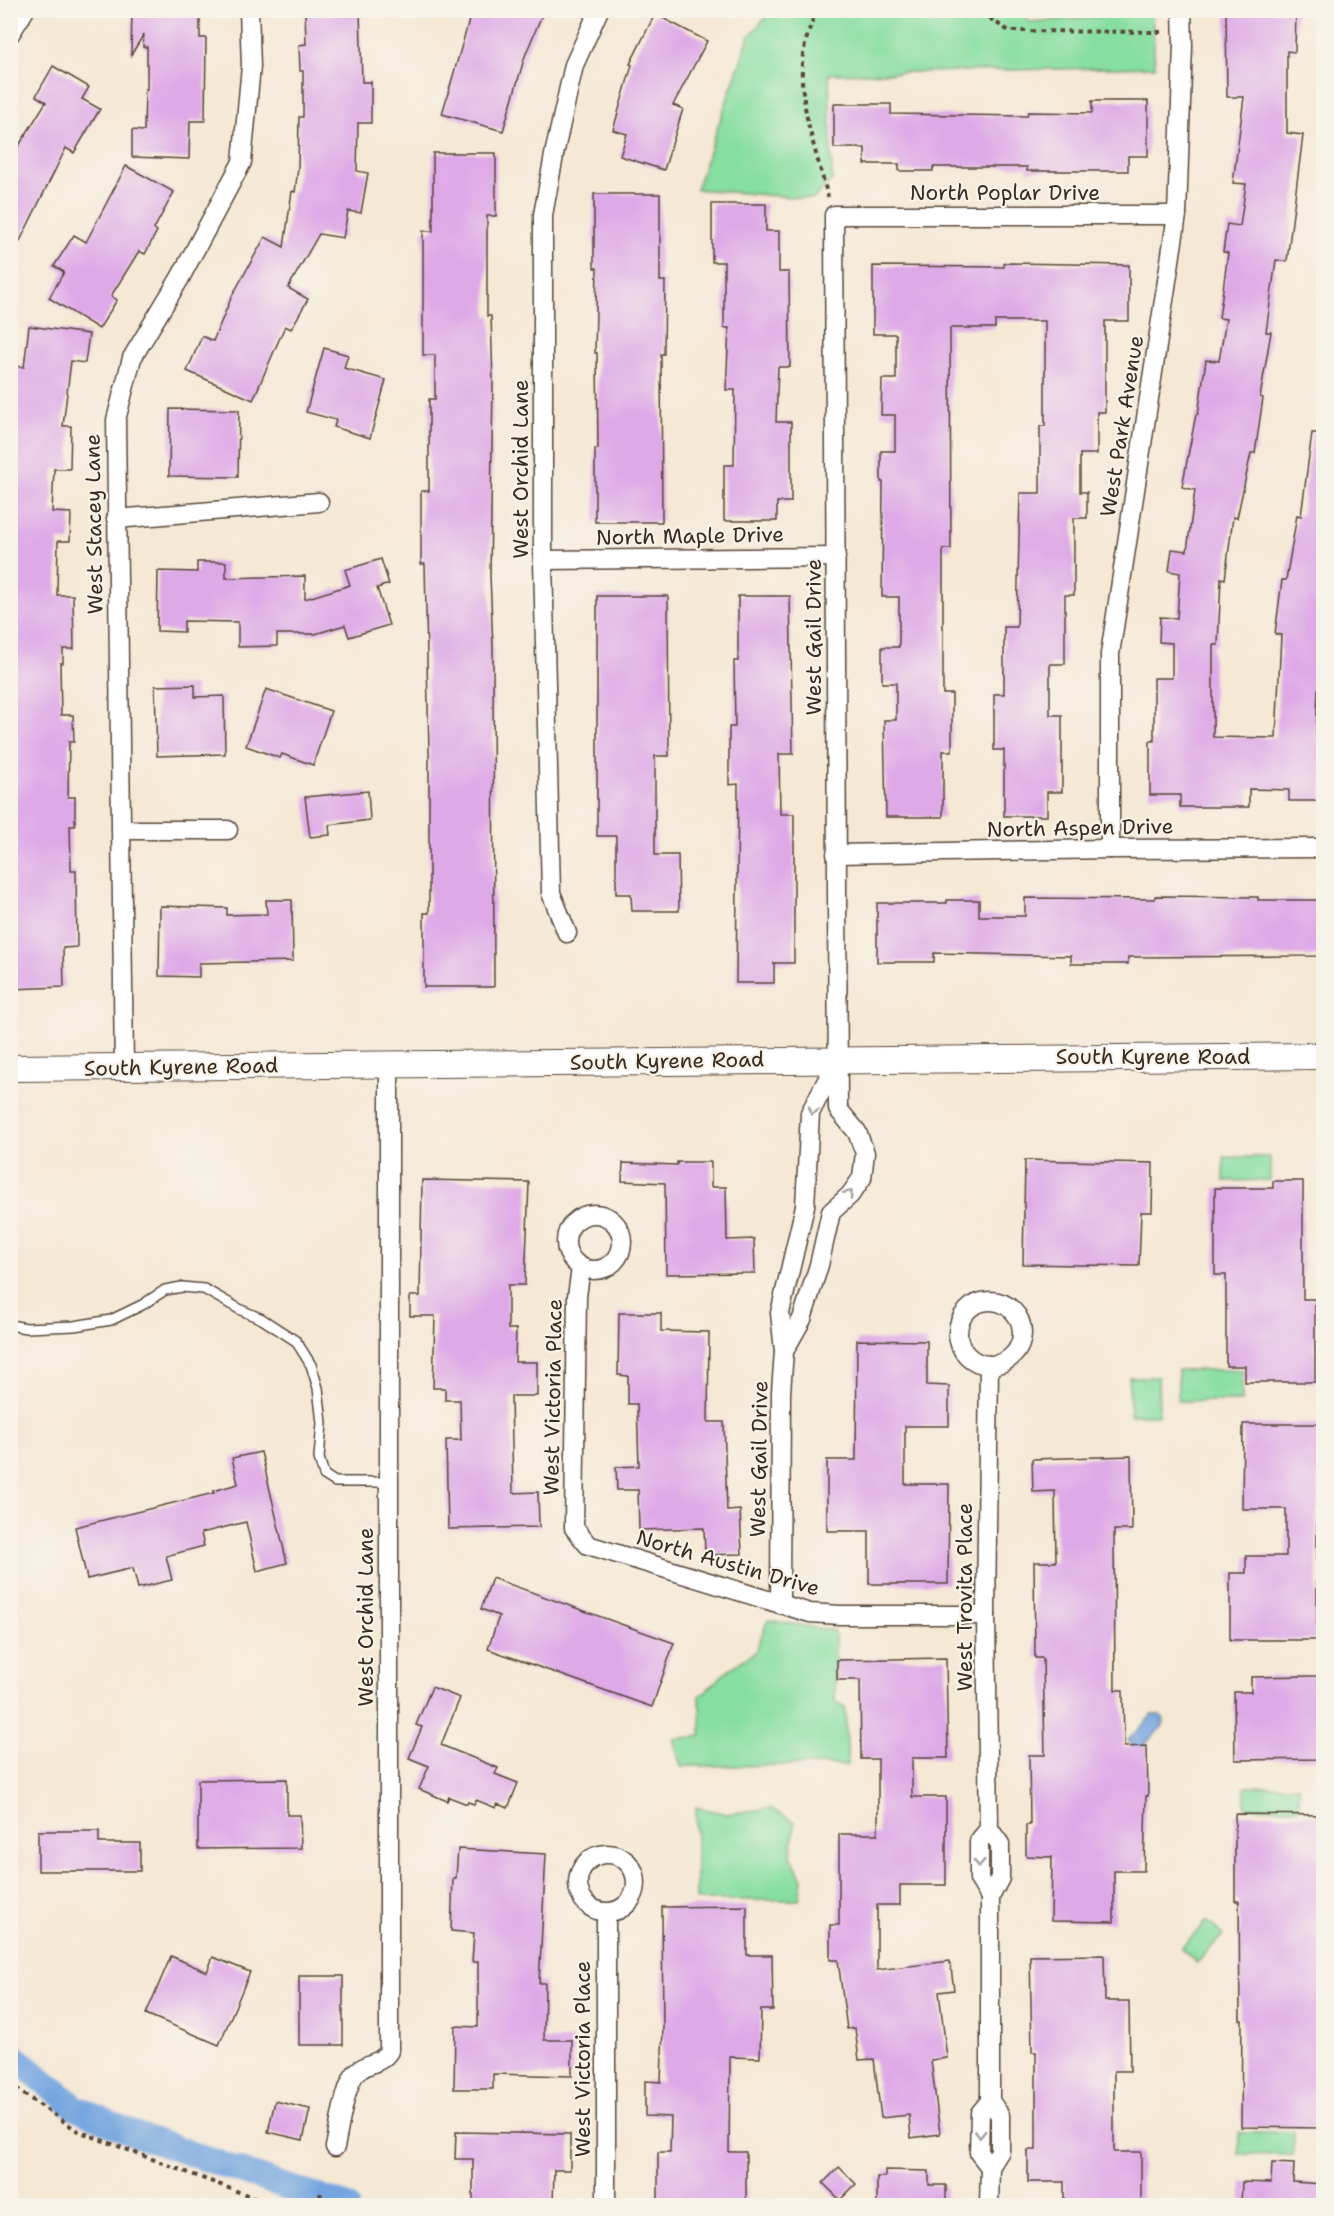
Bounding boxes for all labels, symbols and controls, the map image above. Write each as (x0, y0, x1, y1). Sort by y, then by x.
street label: North Poplar Drive (910, 179, 1100, 207)
street label: West Park Avenue (1094, 333, 1150, 519)
street label: West Orchid Lane (507, 379, 535, 559)
street label: West Stacey Lane (78, 433, 110, 615)
street label: North Maple Drive (596, 520, 784, 552)
street label: West Gail Drive (800, 558, 828, 716)
street label: North Aspen Drive (986, 812, 1174, 844)
street label: South Kyrene Road (1056, 1043, 1250, 1071)
street label: South Kyrene Road (570, 1045, 764, 1077)
street label: South Kyrene Road (84, 1051, 278, 1083)
one-way arrow (807, 1106, 820, 1116)
one-way arrow (842, 1191, 853, 1201)
street label: West Victoria Place (537, 1298, 569, 1496)
street label: West Gail Drive (744, 1380, 774, 1538)
street label: West Trovita Place (951, 1502, 979, 1692)
street label: North Austin Drive (633, 1523, 823, 1603)
street label: West Orchid Lane (352, 1527, 380, 1707)
one-way arrow (973, 1858, 985, 1867)
street label: West Victoria Place (569, 1961, 597, 2157)
one-way arrow (973, 2129, 986, 2138)

